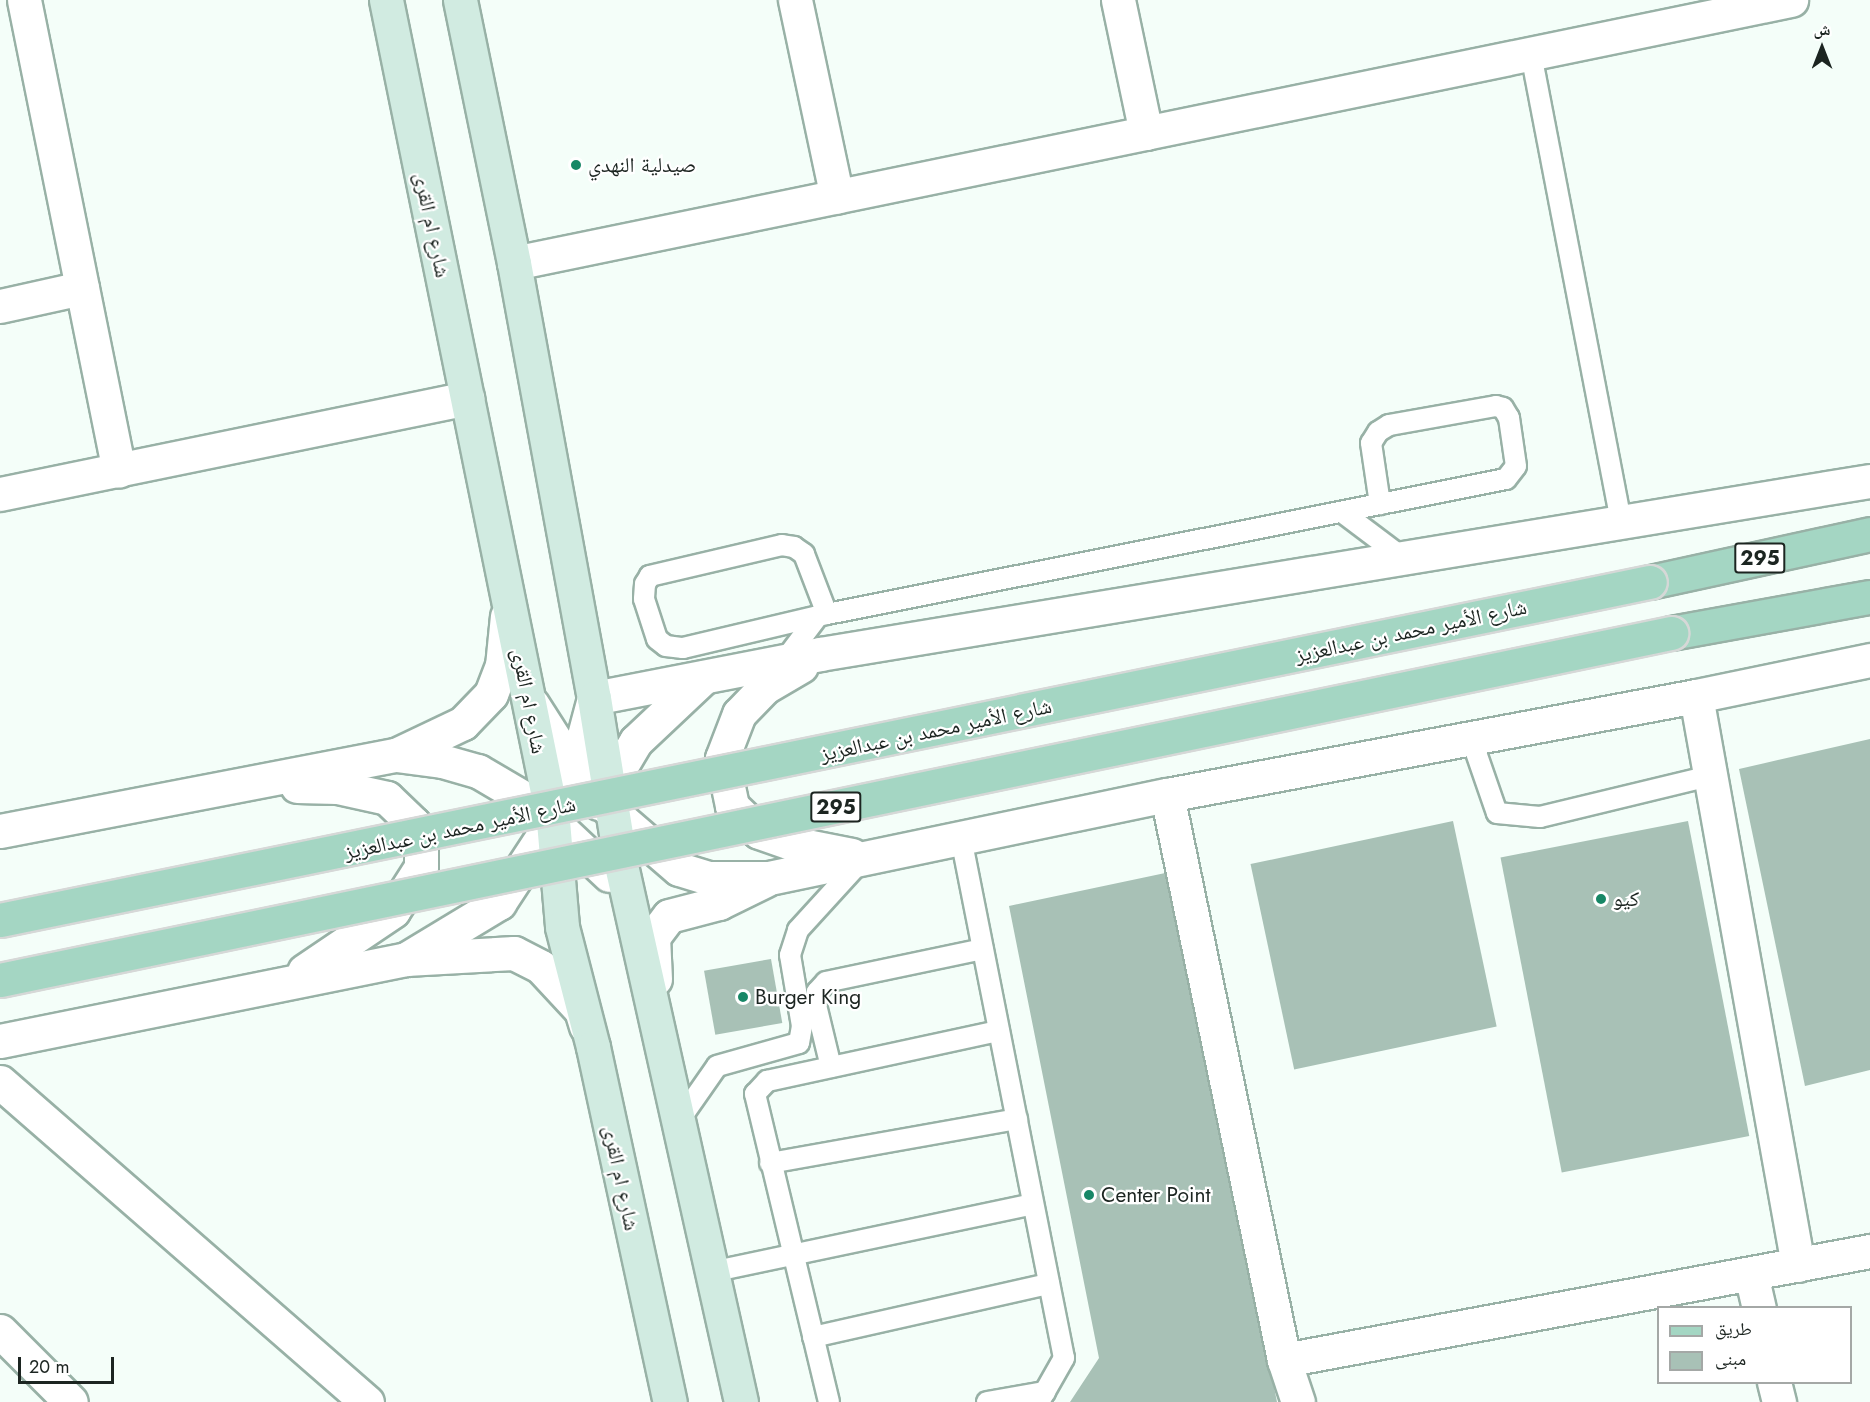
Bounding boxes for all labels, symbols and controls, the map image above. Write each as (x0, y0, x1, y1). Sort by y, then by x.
north arrow (1792, 18, 1852, 78)
text: ش (1814, 18, 1830, 41)
place label: صيدلية النهدي (588, 152, 696, 178)
marker: صيدلية النهدي (569, 158, 583, 172)
street label: شارع ام القرى (409, 170, 455, 280)
road number: 295 (1733, 541, 1787, 575)
street label: شارع الأمير محمد بن عبدالعزيز (1293, 594, 1529, 668)
street label: شارع ام القرى (506, 646, 552, 756)
street label: شارع الأمير محمد بن عبدالعزيز (818, 693, 1054, 767)
road number: 295 (809, 790, 863, 824)
street label: شارع الأمير محمد بن عبدالعزيز (342, 791, 578, 865)
place label: كيو (1613, 886, 1639, 912)
marker: كيو (1594, 892, 1608, 906)
place label: Burger King (755, 984, 861, 1010)
marker: Burger King (736, 990, 750, 1004)
street label: شارع ام القرى (598, 1123, 644, 1233)
place label: Center Point (1101, 1182, 1210, 1208)
marker: Center Point (1082, 1188, 1096, 1202)
legend (1657, 1306, 1852, 1384)
text: طريق (1715, 1316, 1752, 1342)
scale bar (21, 1345, 117, 1383)
text: مبنى (1715, 1346, 1746, 1372)
text: 20 m (29, 1354, 69, 1380)

